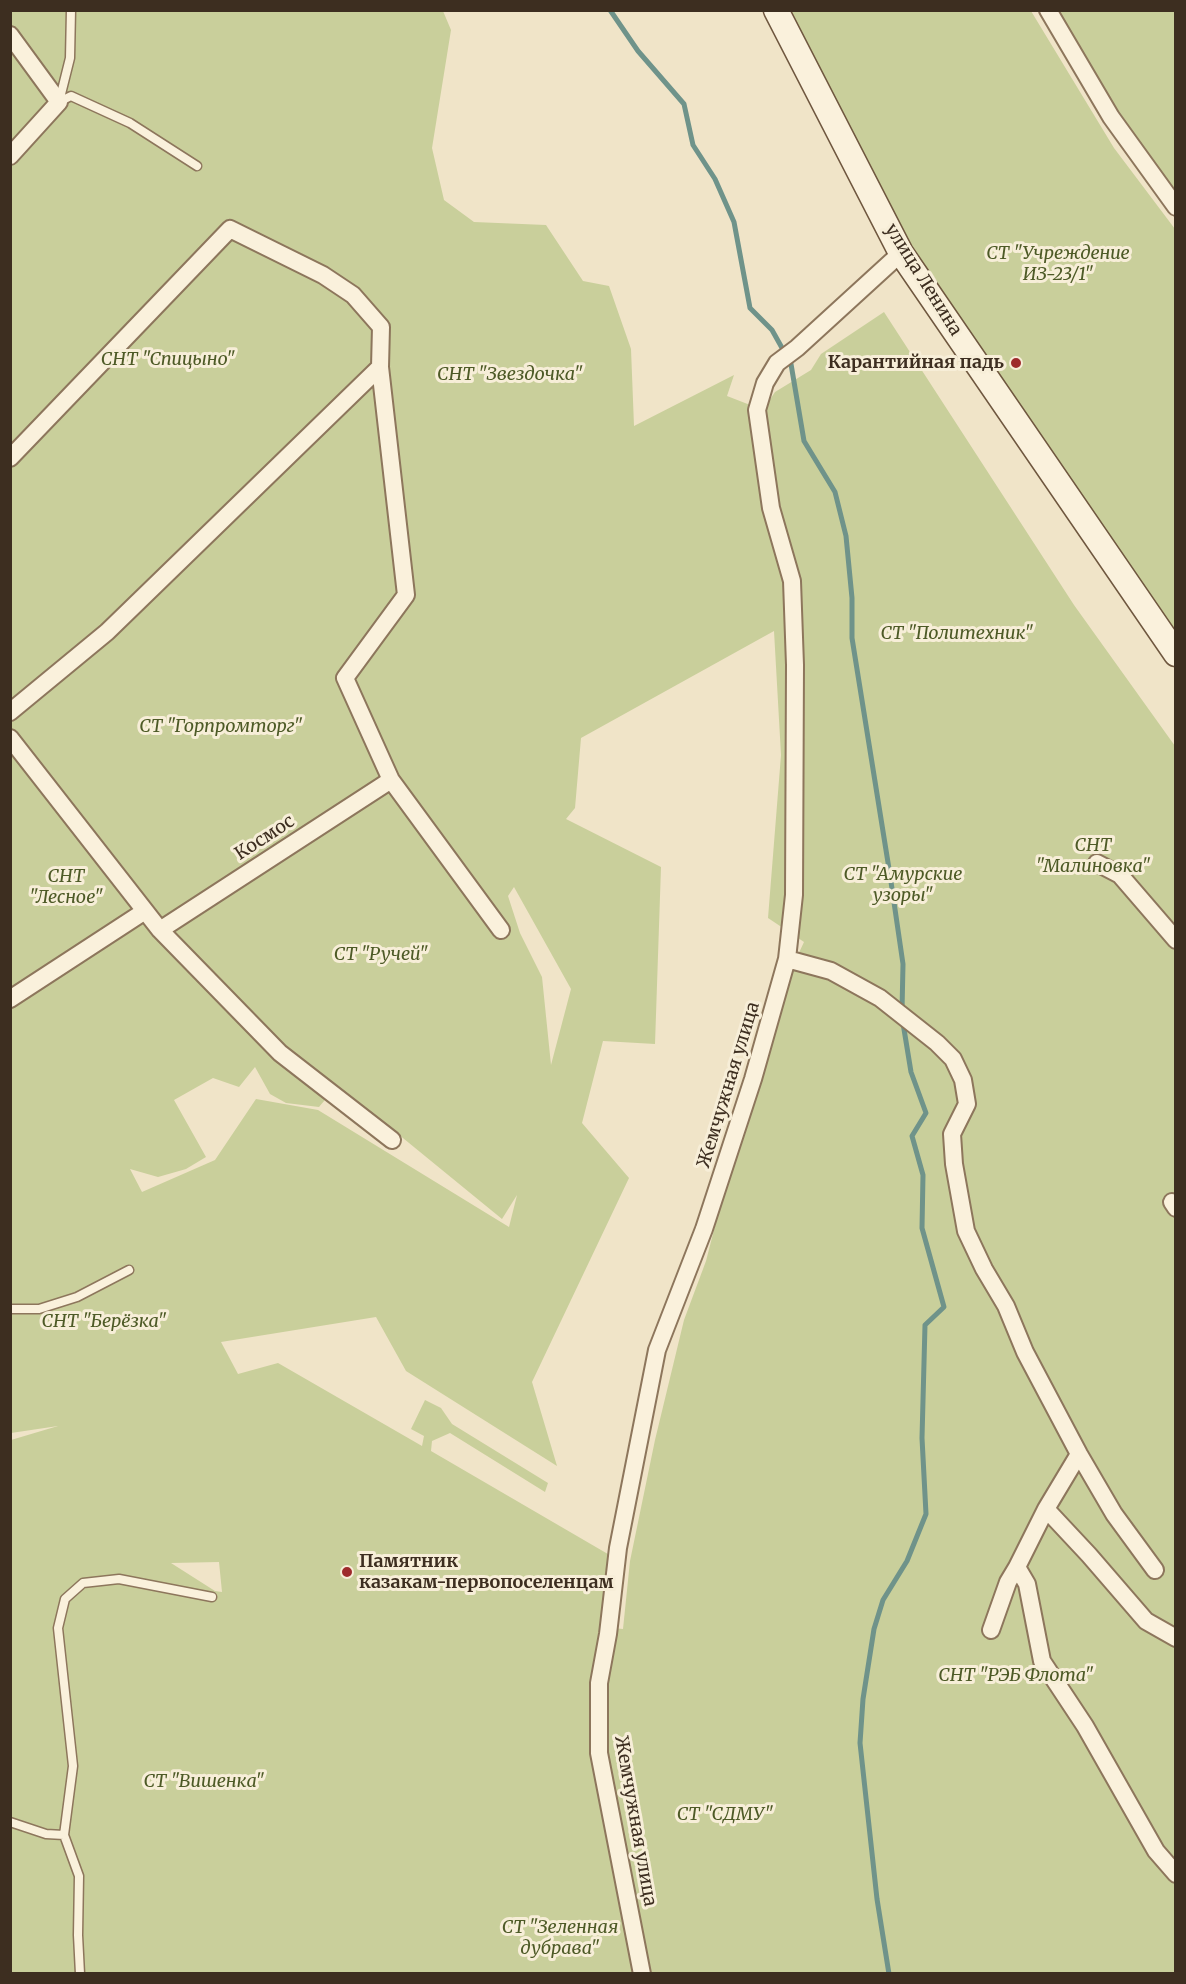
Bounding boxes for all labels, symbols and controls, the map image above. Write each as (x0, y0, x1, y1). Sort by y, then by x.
street label: улица Ленина (880, 220, 966, 340)
park label: СТ "Учреждение ИЗ-23/1" (986, 243, 1130, 286)
park label: СНТ "Спицыно" (101, 349, 235, 371)
place label: Карантийная падь (828, 352, 1004, 374)
marker: Карантийная падь (1009, 356, 1023, 370)
park label: СНТ "Звездочка" (437, 364, 583, 386)
park label: СТ "Политехник" (881, 623, 1033, 645)
park label: СТ "Горпромторг" (139, 716, 303, 738)
street label: Космос (231, 811, 299, 865)
park label: СНТ "Малиновка" (1035, 835, 1151, 878)
park label: СТ "Амурские узоры" (844, 864, 962, 906)
park label: СНТ "Лесное" (29, 866, 103, 908)
park label: СТ "Ручей" (334, 944, 428, 966)
street label: Жемчужная улица (693, 999, 765, 1171)
park label: СНТ "Берёзка" (41, 1311, 167, 1333)
place label: Памятник казакам-первопоселенцам (359, 1551, 614, 1594)
marker: Памятник казакам-первопоселенцам (340, 1565, 354, 1579)
park label: СНТ "РЭБ Флота" (938, 1665, 1094, 1687)
street label: Жемчужная улица (609, 1734, 661, 1908)
park label: СТ "Вишенка" (144, 1771, 264, 1793)
park label: СТ "СДМУ" (677, 1804, 773, 1826)
park label: СТ "Зеленная дубрава" (502, 1917, 618, 1960)

